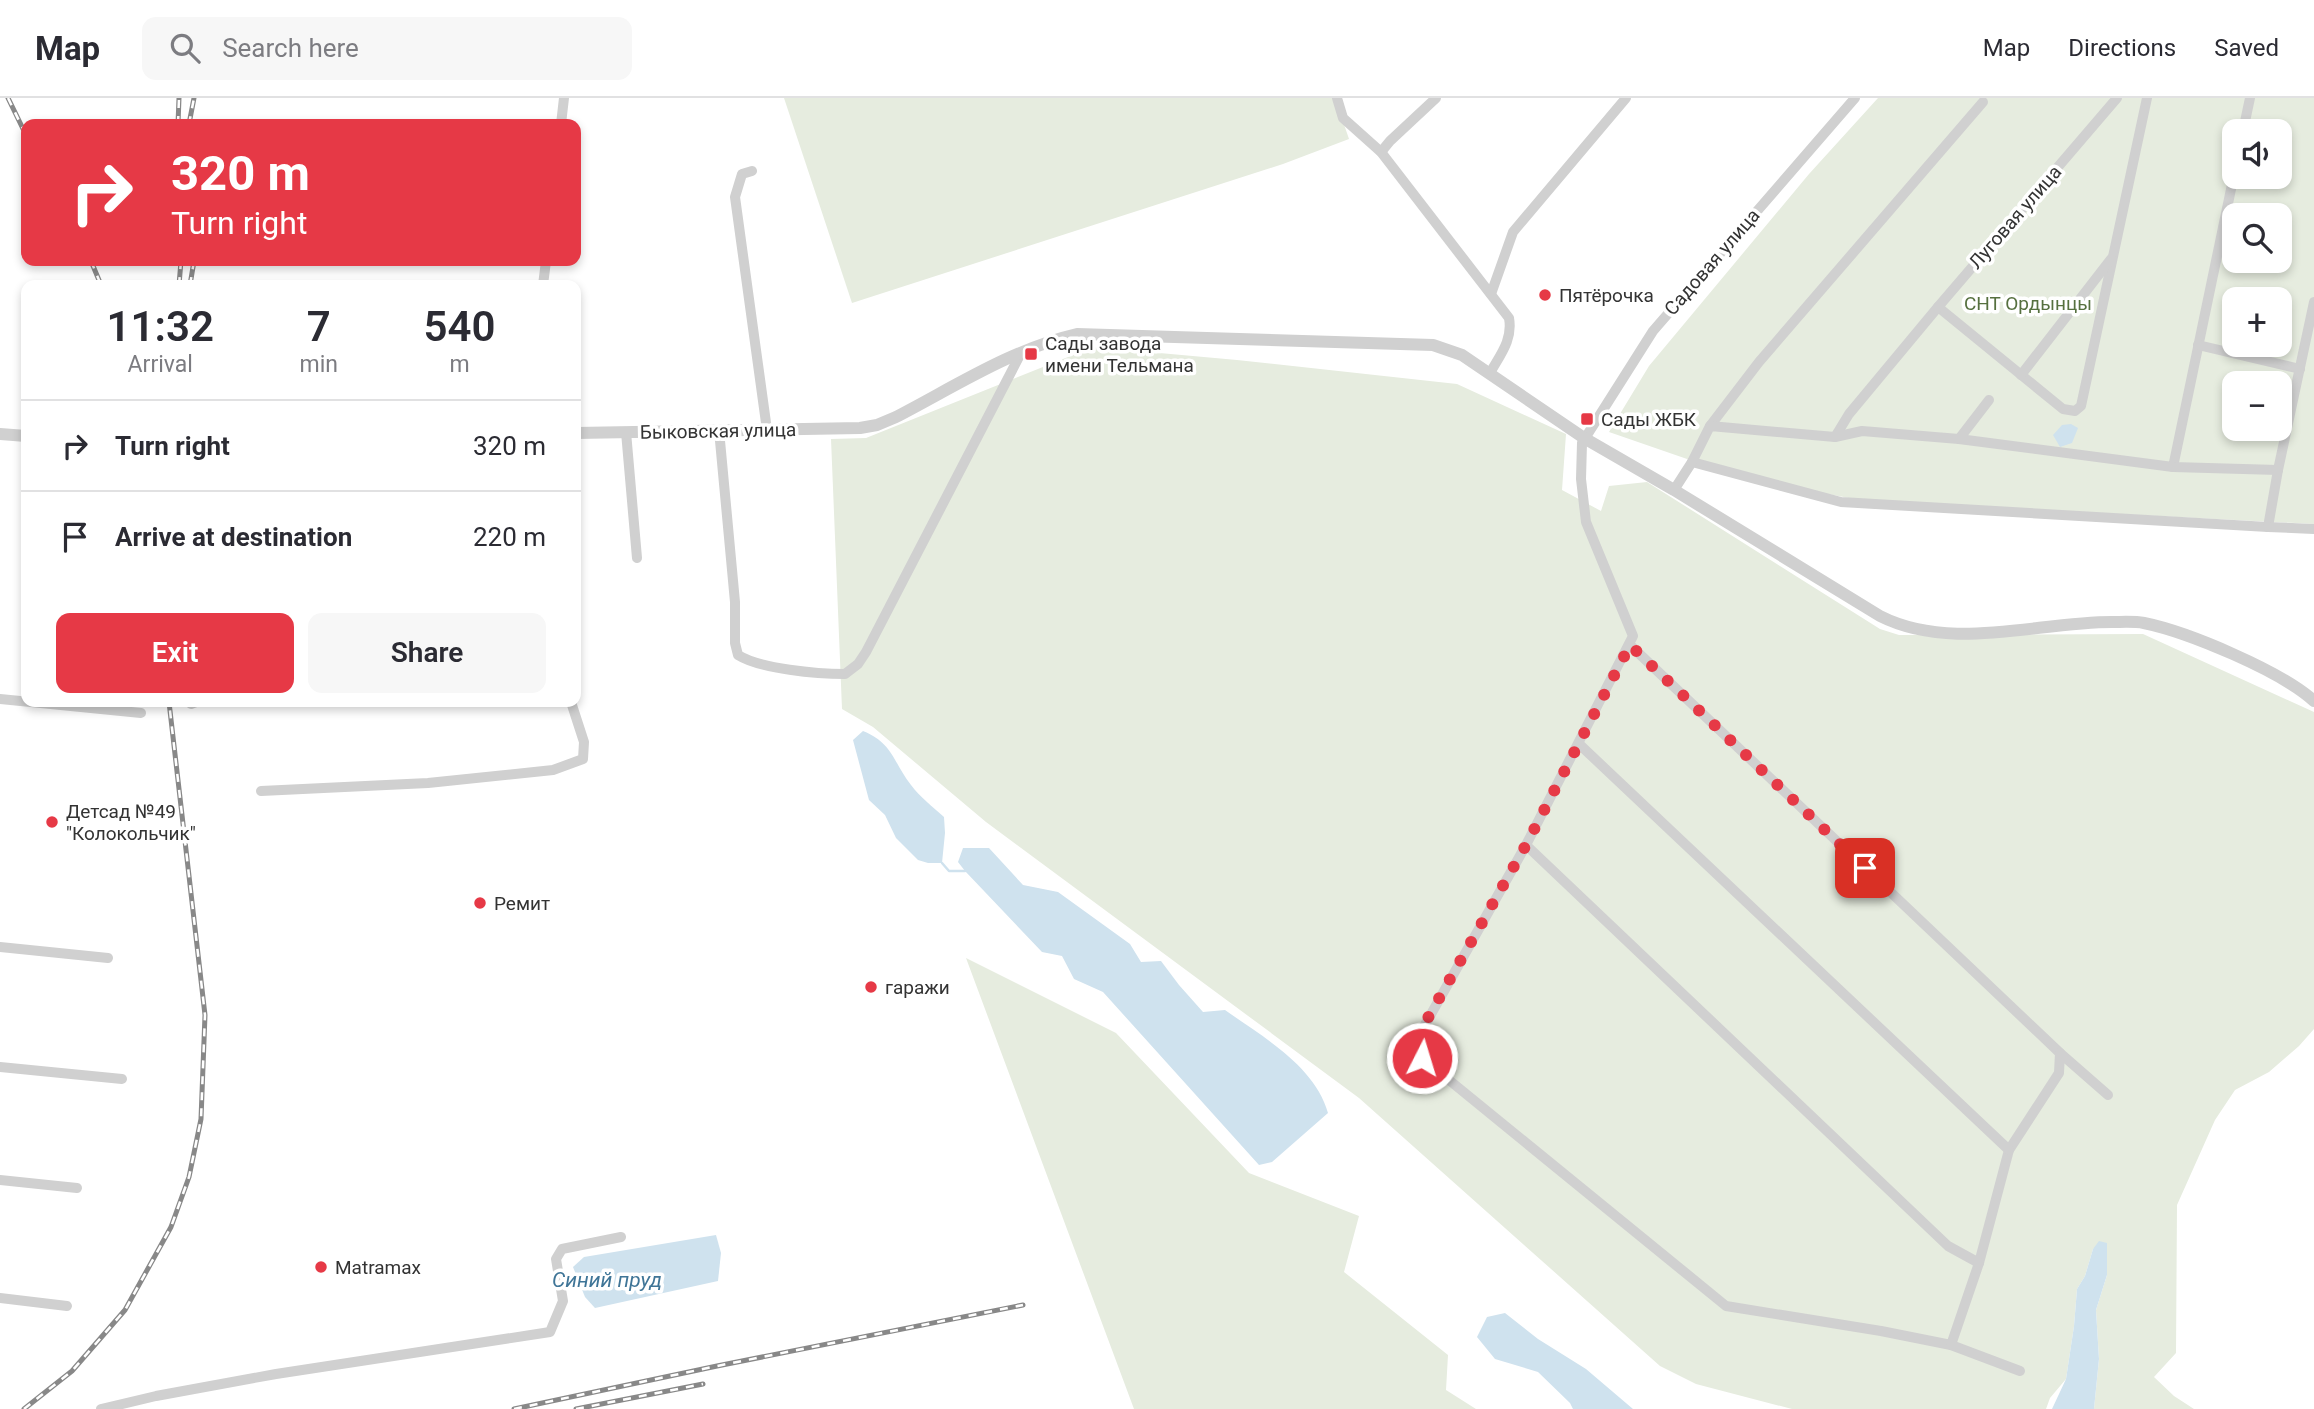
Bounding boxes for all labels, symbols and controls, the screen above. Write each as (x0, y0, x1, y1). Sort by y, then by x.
search box (142, 17, 632, 80)
text: Map (35, 29, 100, 68)
icon: search (166, 29, 204, 67)
text: Search here (222, 33, 359, 63)
text: Map (1983, 34, 2030, 62)
text: Directions (2068, 34, 2176, 62)
text: Saved (2214, 34, 2279, 62)
map controls (2222, 119, 2292, 441)
button: sound (2222, 119, 2292, 189)
text: 320 m (171, 145, 310, 202)
icon: right (56, 147, 147, 238)
street label: Луговая улица (1964, 161, 2066, 273)
button: search (2222, 203, 2292, 273)
text: Turn right (171, 204, 307, 242)
street label: Садовая улица (1660, 204, 1764, 320)
place label: Пятёрочка (1559, 284, 1654, 307)
marker: Пятёрочка (1537, 287, 1553, 303)
button: + (2222, 287, 2292, 357)
park label: СНТ Ордынцы (1964, 292, 2092, 315)
text: 11:32 (107, 302, 214, 351)
text: 7 (307, 302, 331, 351)
text: 540 (423, 302, 495, 351)
place label: Сады завода имени Тельмана (1045, 332, 1194, 377)
marker: Сады завода имени Тельмана (1023, 346, 1039, 362)
text: Arrival (128, 351, 193, 378)
text: min (299, 351, 338, 378)
text: m (449, 351, 470, 378)
button: − (2222, 371, 2292, 441)
place label: Сады ЖБК (1601, 408, 1697, 431)
marker: Сады ЖБК (1579, 411, 1595, 427)
street label: Быковская улица (640, 418, 796, 444)
icon: right (56, 427, 94, 465)
text: Turn right (115, 431, 230, 461)
text: 320 m (473, 431, 546, 461)
icon: arrive (56, 518, 94, 556)
text: Arrive at destination (115, 522, 352, 552)
text: 220 m (473, 522, 546, 552)
button: Exit (56, 613, 294, 693)
button: Share (308, 613, 546, 693)
place label: Детсад №49 "Колокольчик" (66, 800, 196, 845)
marker: Детсад №49 "Колокольчик" (44, 814, 60, 830)
pin (1835, 838, 1895, 898)
icon: arrive (1846, 849, 1884, 887)
place label: Ремит (494, 892, 550, 915)
marker: Ремит (472, 895, 488, 911)
place label: гаражи (885, 976, 950, 999)
marker: гаражи (863, 979, 879, 995)
position arrow (1385, 1021, 1459, 1095)
place label: Matramax (335, 1256, 422, 1279)
marker: Matramax (313, 1259, 329, 1275)
water label: Синий пруд (552, 1268, 662, 1292)

